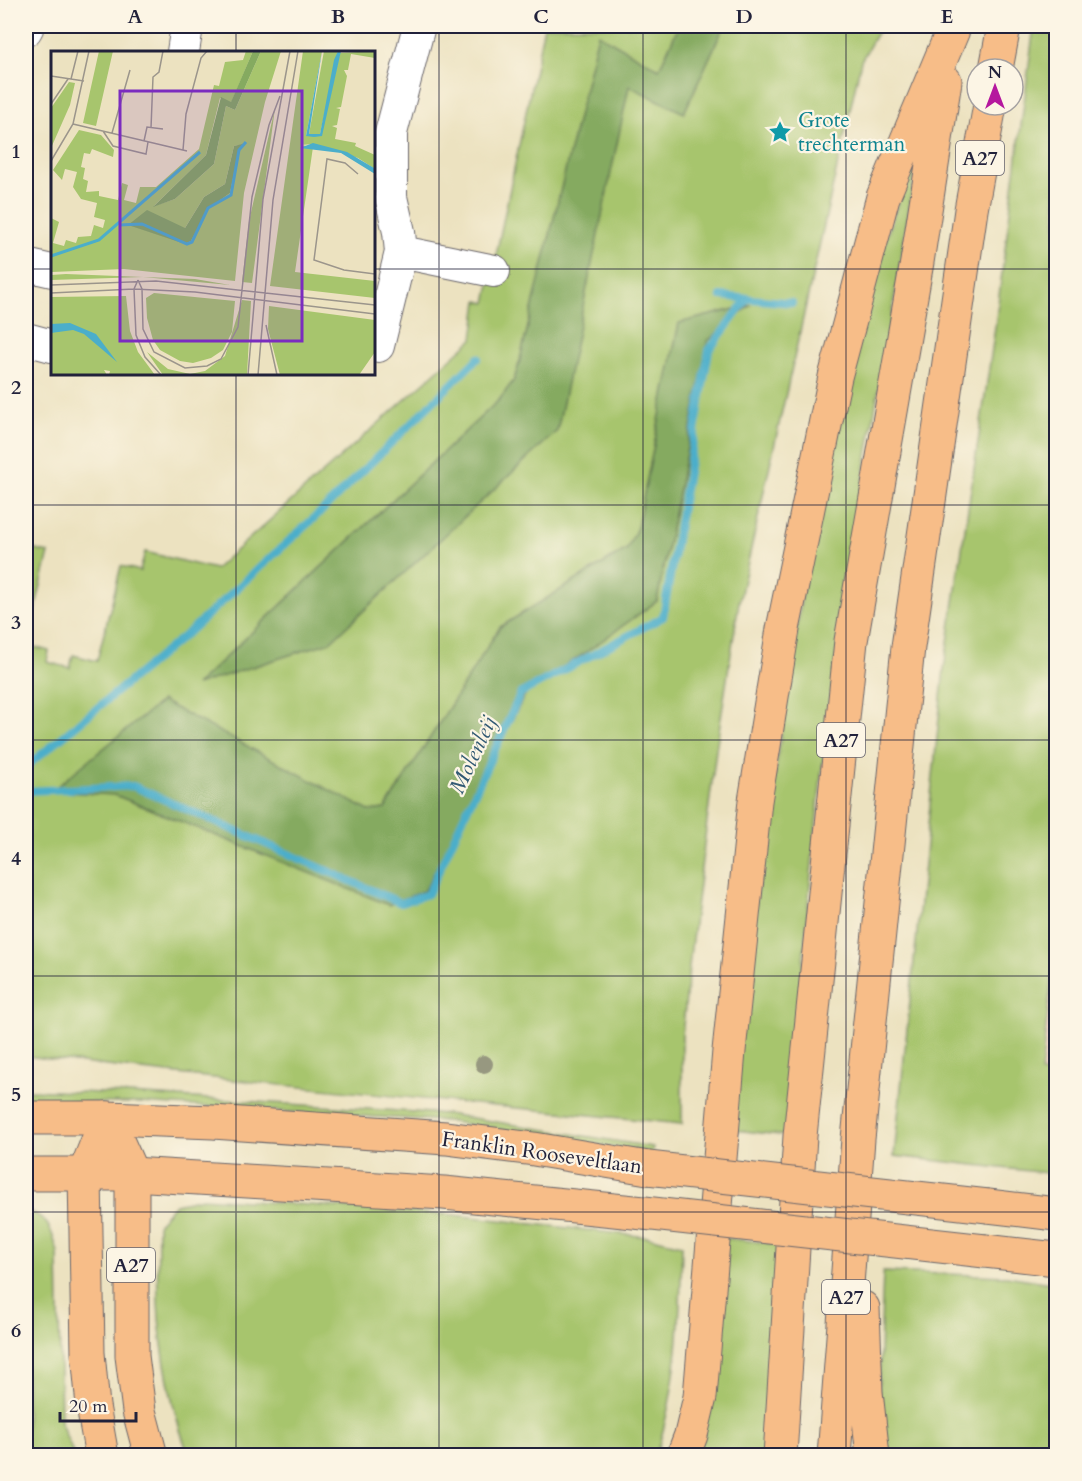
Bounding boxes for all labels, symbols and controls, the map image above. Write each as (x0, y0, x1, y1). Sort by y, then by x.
text: A (127, 3, 143, 30)
text: B (331, 3, 345, 30)
text: C (533, 3, 549, 30)
text: D (735, 3, 753, 30)
text: E (941, 3, 953, 30)
inset map (51, 51, 375, 375)
north arrow (965, 57, 1025, 117)
text: N (988, 62, 1002, 84)
place label: Grote trechterman (798, 106, 906, 159)
place icon: Grote trechterman (767, 119, 793, 145)
text: 1 (11, 138, 21, 165)
road number: A27 (956, 141, 1004, 175)
text: 2 (11, 374, 21, 401)
text: 3 (11, 609, 21, 636)
water label: Molenleij (442, 711, 504, 799)
road number: A27 (817, 723, 865, 757)
text: 4 (11, 845, 21, 872)
text: 5 (11, 1081, 21, 1108)
street label: Franklin Rooseveltlaan (440, 1125, 644, 1181)
road number: A27 (107, 1248, 155, 1282)
road number: A27 (822, 1280, 870, 1314)
text: 6 (11, 1317, 21, 1344)
scale bar (60, 1385, 136, 1423)
text: 20 m (69, 1394, 108, 1419)

